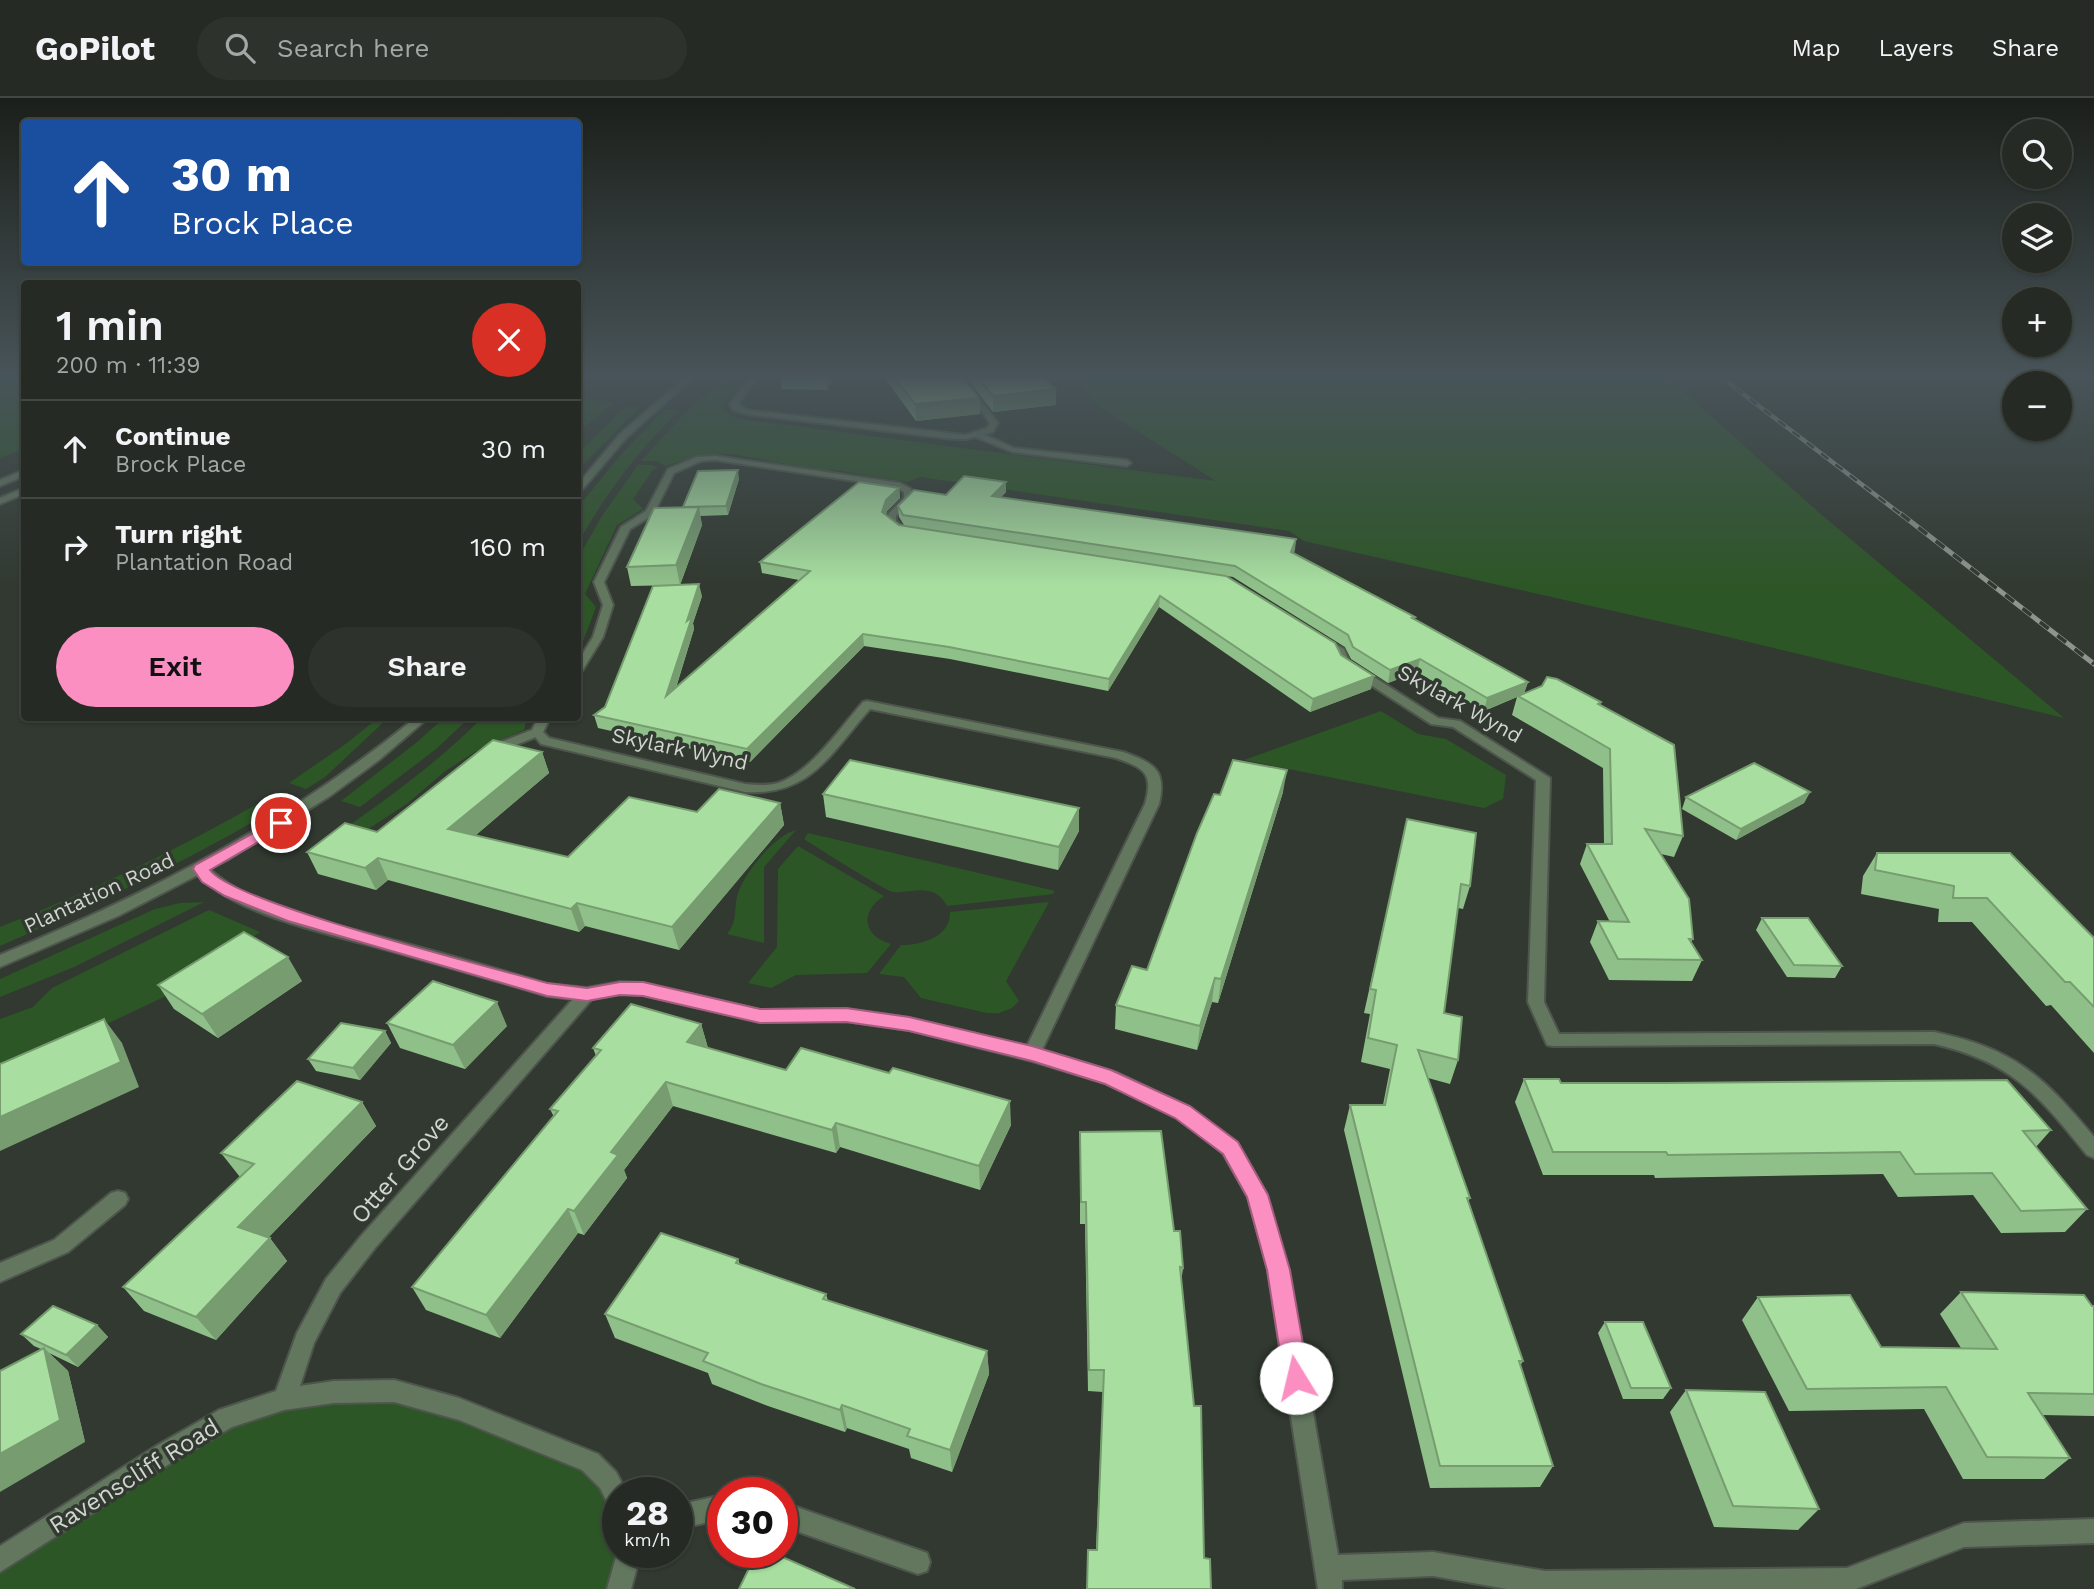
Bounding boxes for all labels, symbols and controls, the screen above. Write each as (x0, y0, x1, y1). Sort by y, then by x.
search box (197, 17, 687, 80)
text: GoPilot (35, 29, 155, 68)
icon: search (221, 29, 259, 67)
text: Search here (277, 33, 429, 63)
text: Map (1792, 34, 1840, 62)
text: Layers (1878, 34, 1954, 62)
text: Share (1992, 34, 2059, 62)
map controls (2002, 119, 2072, 441)
button: search (2002, 119, 2072, 189)
text: 30 m (171, 145, 292, 203)
icon: ahead (56, 147, 147, 238)
button: layers (2002, 203, 2072, 273)
text: Brock Place (171, 204, 354, 242)
button: + (2002, 287, 2072, 357)
text: 1 min (56, 301, 164, 350)
button: close (472, 303, 546, 377)
text: 200 m · 11:39 (56, 352, 201, 379)
button: − (2002, 371, 2072, 441)
text: Continue (115, 421, 231, 451)
icon: ahead (56, 430, 94, 468)
text: 30 m (481, 434, 546, 464)
text: Brock Place (115, 451, 246, 478)
text: Turn right (115, 519, 242, 549)
icon: right (56, 528, 94, 566)
text: 160 m (470, 532, 546, 562)
text: Plantation Road (115, 549, 293, 576)
button: Exit (56, 627, 294, 707)
button: Share (308, 627, 546, 707)
street label: Skylark Wynd (1394, 659, 1527, 748)
street label: Skylark Wynd (610, 722, 750, 775)
pin (251, 793, 311, 853)
icon: arrive (262, 804, 300, 842)
street label: Plantation Road (20, 847, 178, 938)
street label: Otter Grove (345, 1109, 455, 1229)
position arrow (1259, 1341, 1333, 1415)
street label: Ravenscliff Road (44, 1413, 224, 1539)
speed limit sign: 30 (707, 1477, 798, 1568)
text: 28 (626, 1492, 669, 1534)
text: km/h (624, 1529, 671, 1550)

